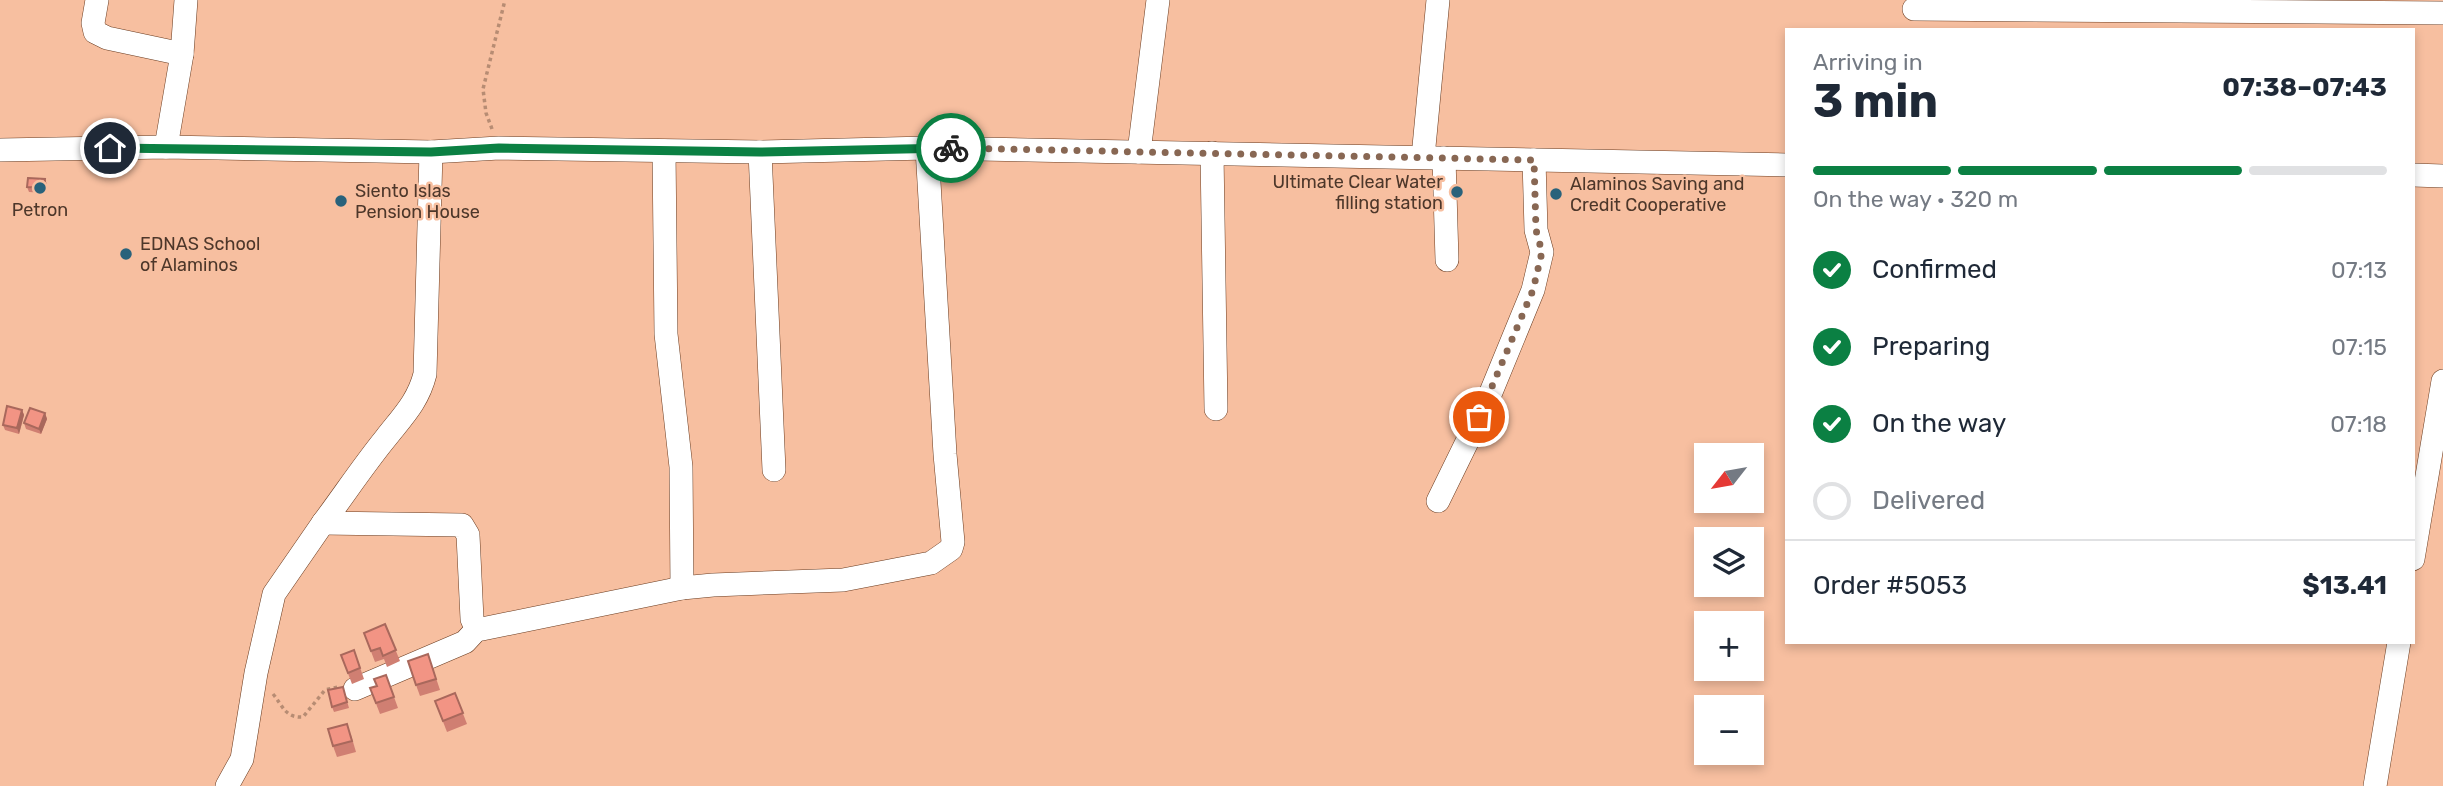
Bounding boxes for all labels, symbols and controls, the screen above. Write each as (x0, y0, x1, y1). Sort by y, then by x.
text: Arriving in (1813, 48, 1923, 76)
text: 07:38–07:43 (2222, 72, 2387, 103)
text: 3 min (1813, 74, 1938, 129)
courier (916, 113, 986, 183)
pin (80, 118, 140, 178)
icon: home (91, 129, 129, 167)
icon: bike (932, 129, 970, 167)
place label: Ultimate Clear Water filling station (1272, 171, 1443, 214)
place label: Alaminos Saving and Credit Cooperative (1570, 173, 1744, 216)
marker: Petron (32, 180, 48, 196)
place label: Siento Islas Pension House (355, 180, 480, 223)
marker: Ultimate Clear Water filling station (1449, 184, 1465, 200)
text: On the way · 320 m (1813, 185, 2018, 213)
marker: Alaminos Saving and Credit Cooperative (1548, 186, 1564, 202)
marker: Siento Islas Pension House (333, 193, 349, 209)
place label: Petron (12, 199, 68, 221)
place label: EDNAS School of Alaminos (140, 233, 260, 276)
marker: EDNAS School of Alaminos (118, 246, 134, 262)
icon: check (1813, 251, 1851, 289)
text: Confirmed (1872, 254, 1997, 285)
text: 07:13 (2331, 256, 2387, 284)
icon: check (1813, 328, 1851, 366)
text: Preparing (1872, 331, 1990, 362)
text: 07:15 (2331, 333, 2387, 361)
pin (1449, 387, 1509, 447)
icon: bag (1460, 398, 1498, 436)
icon: check (1813, 405, 1851, 443)
text: On the way (1872, 408, 2006, 439)
text: 07:18 (2330, 410, 2387, 438)
north arrow (1694, 443, 1764, 513)
map controls (1694, 443, 1764, 765)
text: Delivered (1872, 485, 1985, 516)
button: layers (1694, 527, 1764, 597)
text: Order #5053 (1813, 570, 1967, 601)
text: $13.41 (2302, 570, 2387, 601)
button: + (1694, 611, 1764, 681)
button: − (1694, 695, 1764, 765)

